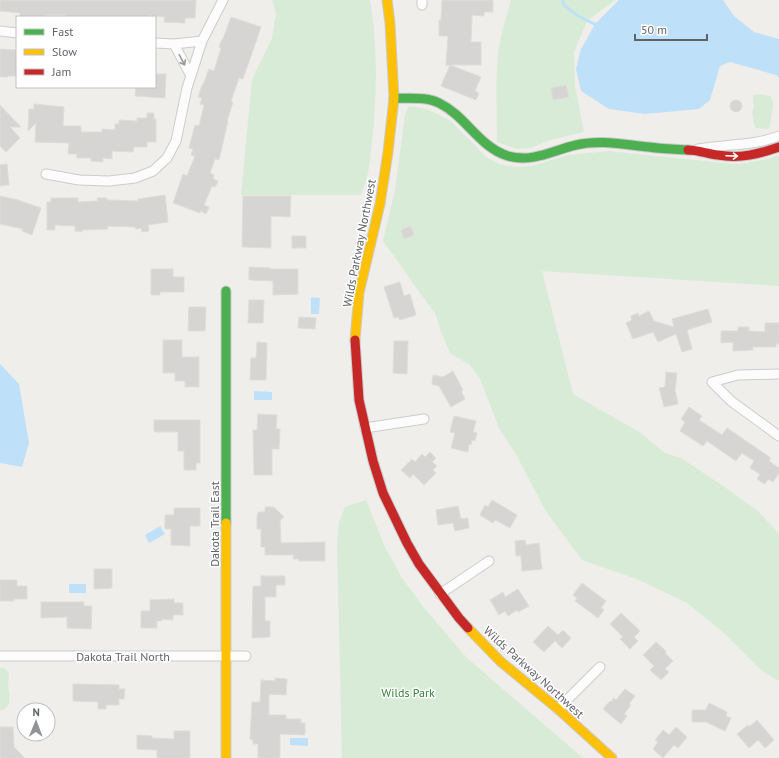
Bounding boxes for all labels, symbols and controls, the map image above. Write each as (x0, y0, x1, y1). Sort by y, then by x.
legend (16, 16, 156, 88)
scale bar (635, 16, 707, 42)
text: 50 m (641, 22, 667, 37)
text: Fast (52, 24, 73, 39)
text: Slow (52, 44, 77, 59)
one-way arrow (179, 54, 186, 66)
text: Jam (51, 64, 71, 79)
one-way arrow (725, 153, 738, 160)
street label: Wilds Parkway Northwest (339, 178, 379, 308)
street label: Dakota Trail East (207, 481, 222, 567)
street label: Wilds Parkway Northwest (481, 623, 587, 721)
street label: Dakota Trail North (76, 649, 170, 664)
park label: Wilds Park (381, 685, 435, 700)
north arrow (16, 702, 56, 742)
text: N (32, 705, 40, 719)

